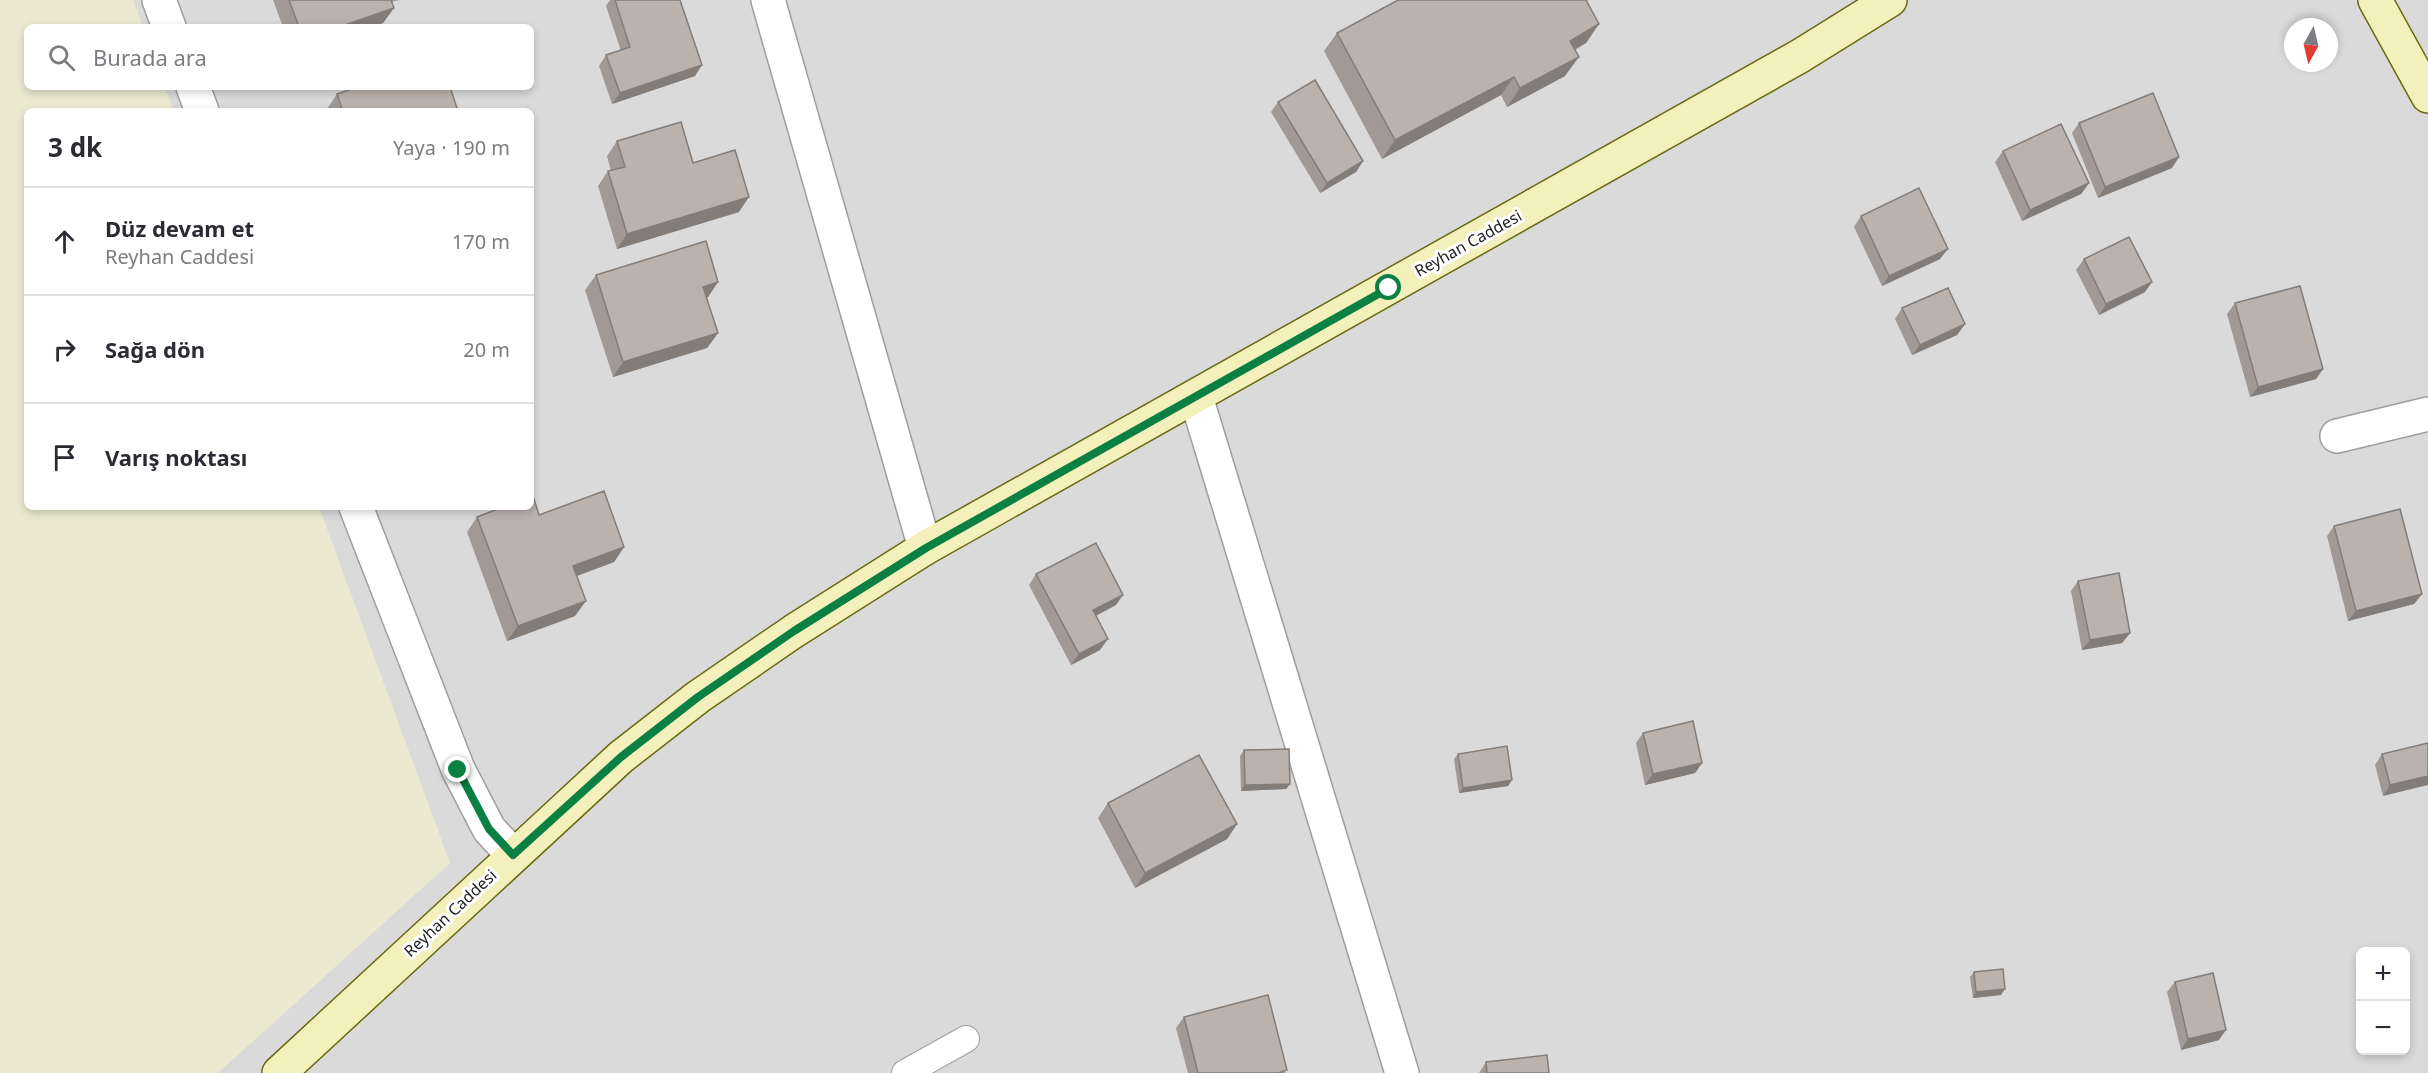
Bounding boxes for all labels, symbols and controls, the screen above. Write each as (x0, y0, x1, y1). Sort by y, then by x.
north arrow (2284, 18, 2338, 72)
search box (24, 24, 534, 90)
icon: search (45, 41, 78, 74)
text: Burada ara (93, 42, 207, 72)
text: 3 dk (48, 129, 102, 165)
text: Yaya · 190 m (393, 134, 510, 161)
street label: Reyhan Caddesi (1410, 204, 1526, 282)
text: Düz devam et (105, 213, 254, 243)
icon: ahead (48, 225, 81, 258)
text: 170 m (452, 228, 510, 255)
text: Reyhan Caddesi (105, 243, 254, 270)
route start (1375, 274, 1401, 300)
icon: right (48, 333, 81, 366)
text: Sağa dön (105, 334, 205, 364)
text: 20 m (463, 336, 510, 363)
icon: arrive (48, 441, 81, 474)
text: Varış noktası (105, 442, 247, 472)
route end (444, 756, 470, 782)
street label: Reyhan Caddesi (399, 864, 501, 962)
map controls (2356, 947, 2410, 1055)
button: + (2356, 947, 2410, 1001)
button: − (2356, 1001, 2410, 1055)

